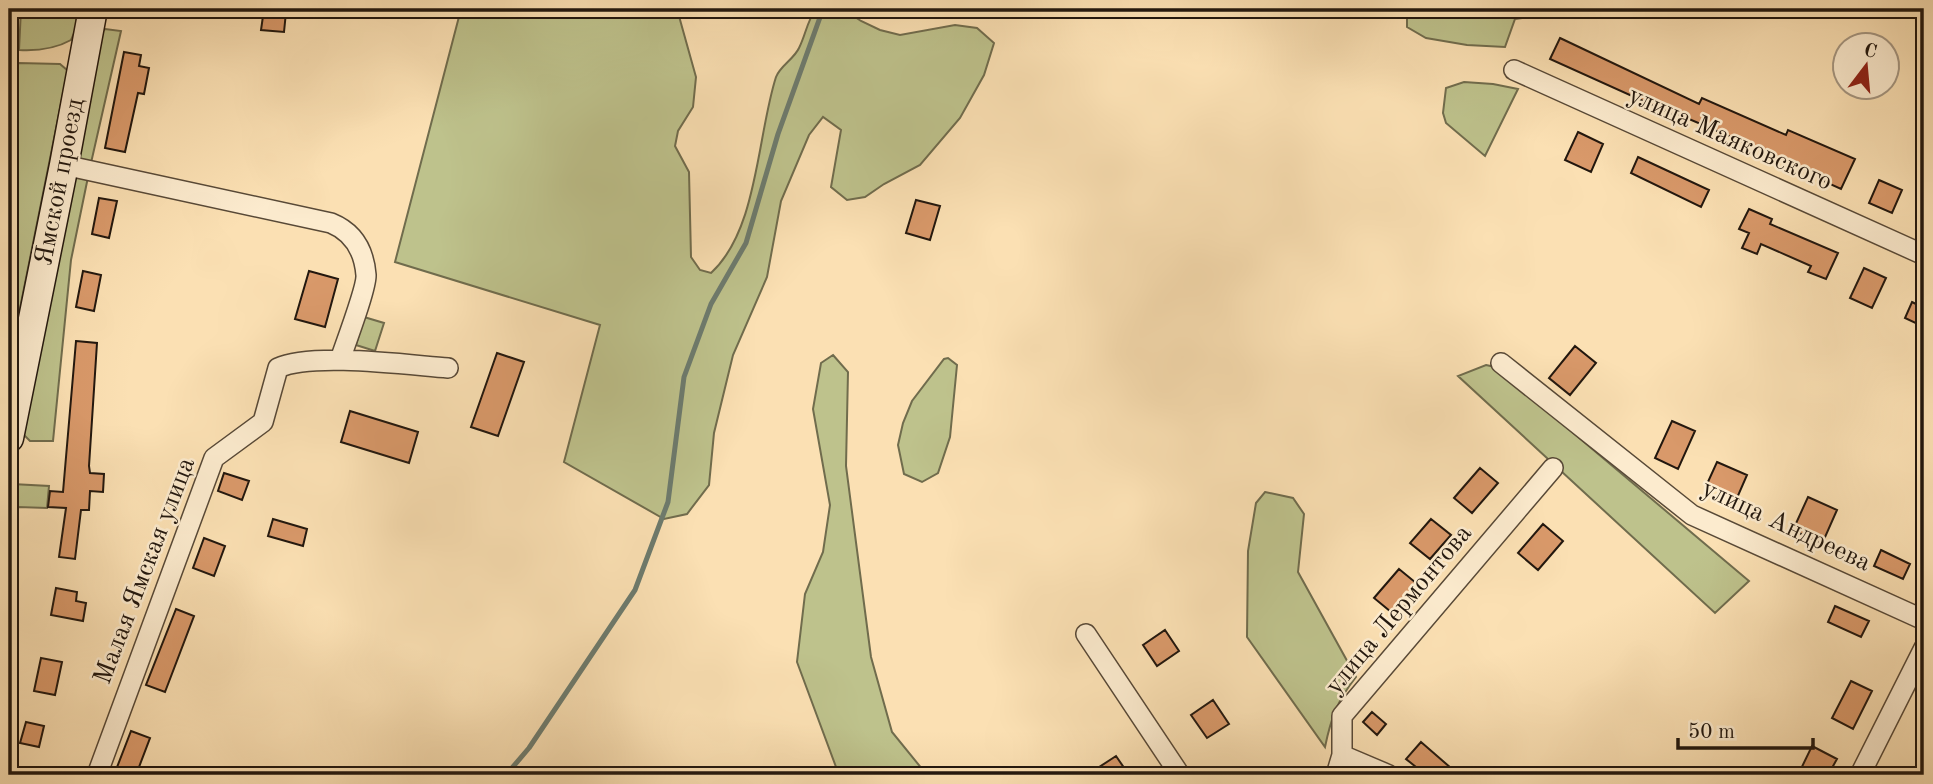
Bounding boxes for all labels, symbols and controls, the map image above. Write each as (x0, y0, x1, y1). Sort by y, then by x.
north arrow (1832, 32, 1902, 102)
text: С (1861, 41, 1879, 63)
street label: улица Маяковского (1624, 82, 1836, 196)
street label: Ямской проезд (31, 96, 89, 268)
street label: Малая Ямская улица (90, 454, 200, 688)
street label: улица Андреева (1697, 475, 1875, 577)
street label: улица Лермонтова (1321, 520, 1477, 700)
scale bar (1678, 707, 1812, 751)
text: 50 m (1688, 722, 1735, 743)

